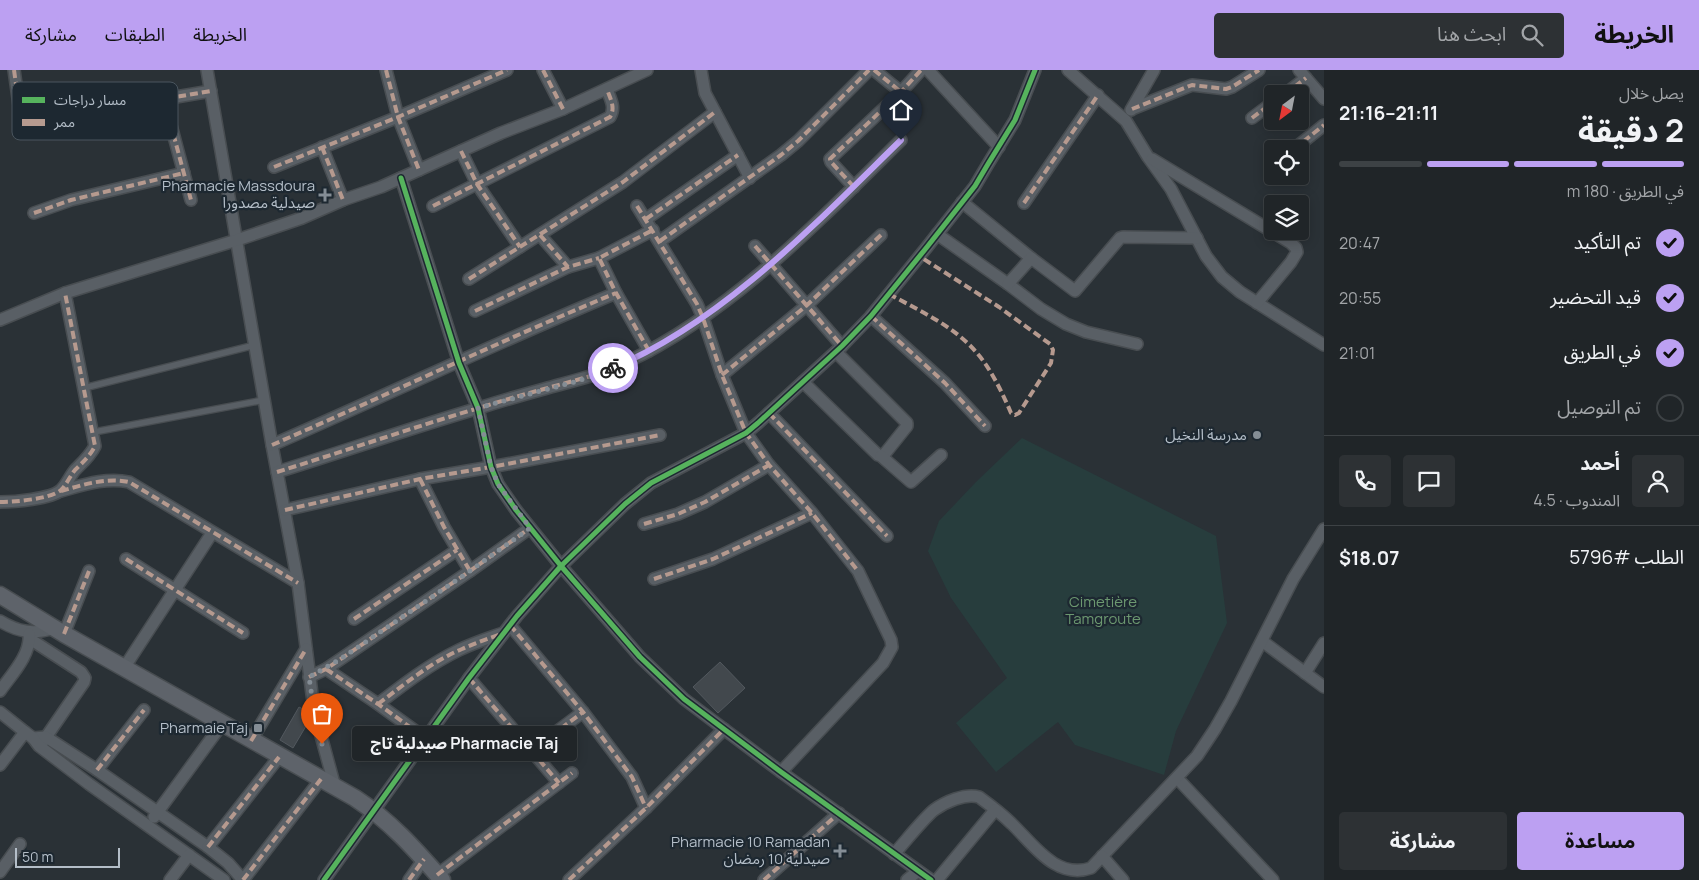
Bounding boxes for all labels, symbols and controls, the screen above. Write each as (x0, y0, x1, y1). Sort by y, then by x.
search box (1214, 13, 1564, 58)
text: الخريطة (1594, 17, 1674, 50)
text: ابحث هنا (1437, 21, 1506, 47)
icon: search (1518, 21, 1546, 49)
text: مشاركة (25, 22, 77, 46)
text: الطبقات (105, 22, 165, 46)
text: الخريطة (193, 22, 247, 46)
legend (12, 82, 178, 140)
text: يصل خلال (1619, 82, 1684, 104)
north arrow (1264, 85, 1309, 130)
map controls (1264, 85, 1309, 240)
pin (880, 89, 922, 140)
text: مسار دراجات (54, 90, 126, 109)
icon: home (887, 96, 915, 124)
text: 21:11–21:16 (1339, 100, 1438, 126)
text: 2 دقيقة (1578, 108, 1684, 152)
text: ممر (53, 112, 75, 131)
button: locate (1264, 140, 1309, 185)
place label: Pharmacie Massdoura صيدلية مصدورا (162, 175, 315, 213)
text: في الطريق · 180 m (1567, 180, 1684, 202)
marker: Pharmacie Massdoura صيدلية مصدورا (319, 189, 331, 201)
button: layers (1264, 195, 1309, 240)
text: تم التأكيد (1574, 229, 1641, 255)
icon: check (1656, 229, 1684, 257)
text: 20:47 (1339, 232, 1380, 254)
text: قيد التحضير (1550, 284, 1641, 310)
icon: check (1656, 284, 1684, 312)
text: 20:55 (1339, 287, 1381, 309)
text: في الطريق (1564, 339, 1641, 365)
icon: check (1656, 339, 1684, 367)
text: 21:01 (1339, 342, 1375, 364)
courier (588, 343, 638, 393)
icon: bike (599, 354, 627, 382)
text: تم التوصيل (1557, 394, 1641, 420)
place label: مدرسة النخيل (1165, 424, 1247, 445)
marker: مدرسة النخيل (1251, 429, 1263, 441)
text: أحمد (1580, 450, 1620, 476)
button: phone (1339, 455, 1391, 507)
button: chat (1403, 455, 1455, 507)
button: person (1632, 455, 1684, 507)
text: المندوب · 4.5 (1533, 489, 1620, 511)
text: الطلب #5796 (1569, 544, 1684, 570)
text: $18.07 (1339, 545, 1399, 571)
park label: Cimetière Tamgroute (1065, 591, 1141, 629)
pin (301, 693, 343, 744)
icon: bag (308, 700, 336, 728)
place label: Pharmaie Taj (160, 717, 248, 738)
marker: Pharmaie Taj (252, 722, 264, 734)
callout: Pharmacie Taj صيدلية تاج (352, 726, 577, 762)
text: Pharmacie Taj صيدلية تاج (371, 732, 558, 754)
button: مشاركة (1339, 812, 1507, 870)
button: مساعدة (1517, 812, 1684, 870)
place label: Pharmacie 10 Ramadan صيدلية 10 رمضان (671, 831, 830, 869)
scale bar (15, 845, 120, 868)
marker: Pharmacie 10 Ramadan صيدلية 10 رمضان (834, 845, 846, 857)
text: 50 m (22, 847, 53, 866)

